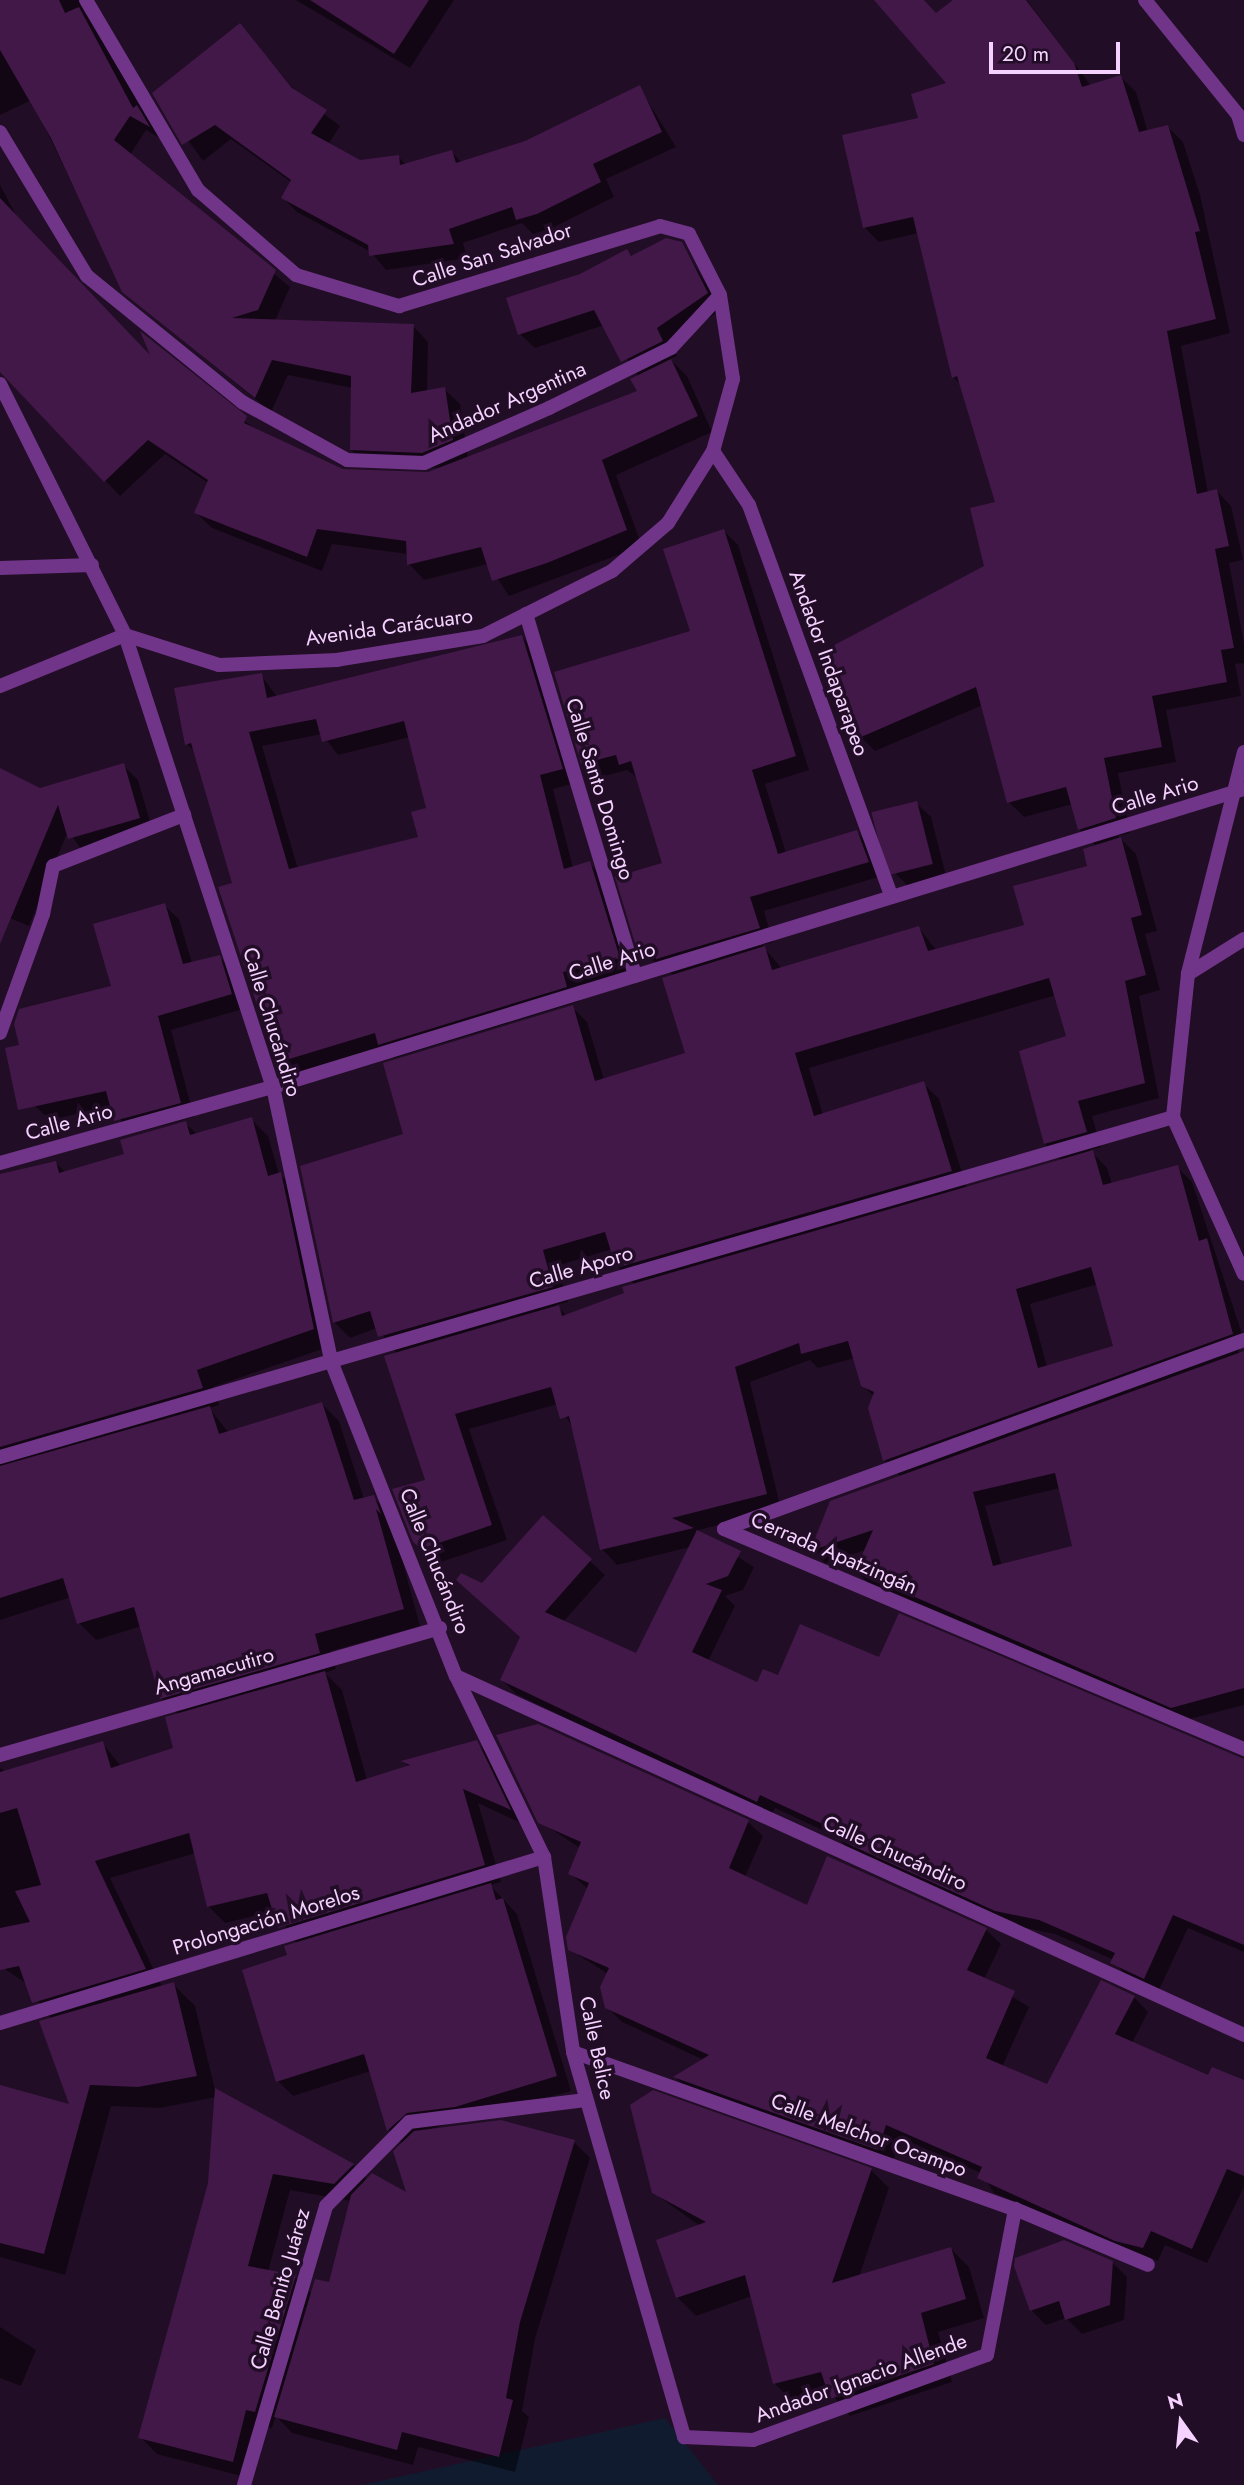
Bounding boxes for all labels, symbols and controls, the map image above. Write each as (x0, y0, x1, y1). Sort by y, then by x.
scale bar (992, 28, 1123, 72)
text: 20 m (1002, 39, 1049, 69)
street label: Calle San Salvador (409, 217, 575, 293)
street label: Andador Argentina (424, 356, 590, 448)
street label: Andador Indaparapeo (784, 567, 874, 759)
street label: Avenida Carácuaro (304, 603, 474, 651)
street label: Calle Santo Domingo (560, 695, 640, 883)
street label: Calle Ario (1109, 770, 1201, 820)
street label: Calle Ario (566, 936, 658, 986)
street label: Calle Chucándiro (237, 944, 307, 1100)
street label: Calle Ario (23, 1098, 115, 1146)
street label: Calle Aporo (526, 1240, 636, 1294)
street label: Calle Chucándiro (394, 1485, 476, 1637)
street label: Cerrada Apatzingán (747, 1507, 921, 1599)
street label: Angamacutiro (151, 1642, 277, 1700)
street label: Calle Chucándiro (819, 1810, 971, 1896)
street label: Prolongación Morelos (170, 1880, 362, 1960)
street label: Calle Belice (574, 1994, 620, 2102)
street label: Calle Melchor Ocampo (768, 2088, 970, 2182)
street label: Calle Benito Juárez (245, 2206, 315, 2372)
street label: Andador Ignacio Allende (752, 2328, 970, 2428)
text: N (1165, 2386, 1186, 2416)
north arrow (1146, 2387, 1216, 2457)

